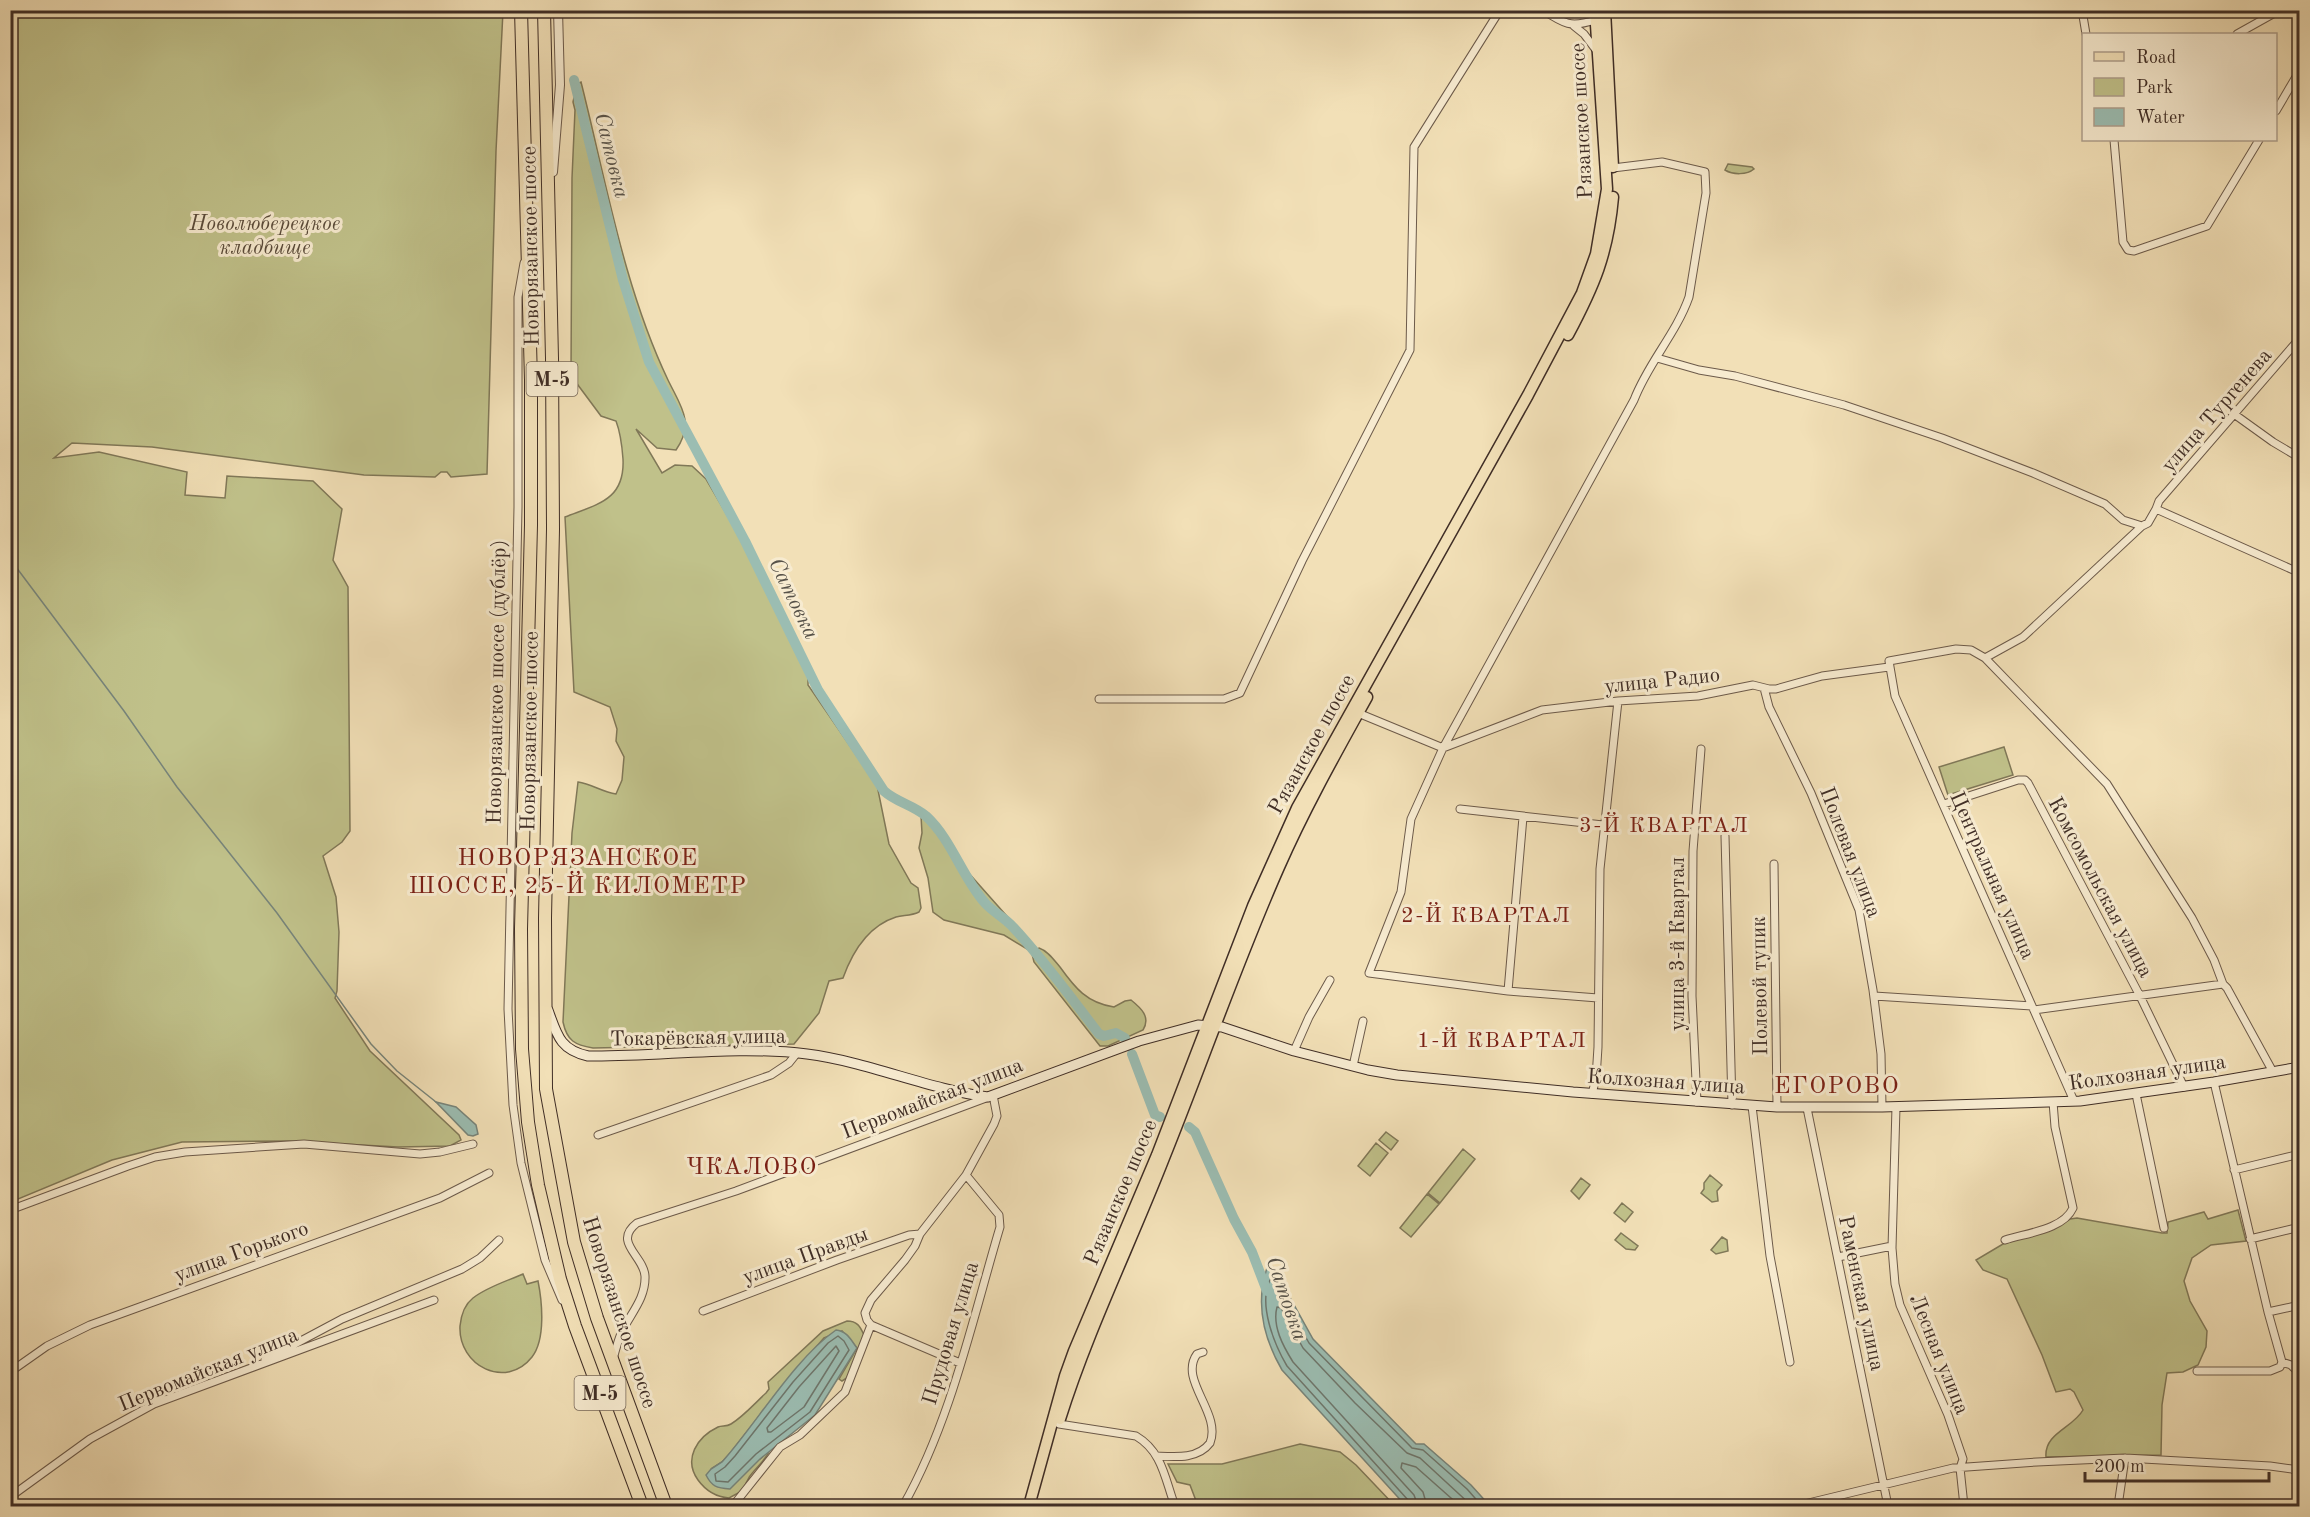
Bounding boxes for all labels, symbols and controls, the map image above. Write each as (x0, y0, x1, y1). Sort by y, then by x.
legend (2082, 33, 2277, 141)
street label: Рязанское шоссе (1568, 42, 1597, 199)
text: Road (2136, 49, 2176, 67)
text: Park (2136, 79, 2173, 97)
text: Water (2136, 109, 2185, 127)
water label: Сатовка (590, 110, 632, 201)
street label: Новорязанское шоссе (519, 146, 544, 346)
park label: Новолюберецкое кладбище (189, 214, 340, 259)
street label: улица Тургенева (2158, 345, 2276, 477)
road number: М-5 (526, 362, 578, 396)
street label: Новорязанское шоссе (дублёр) (485, 540, 510, 825)
water label: Сатовка (764, 555, 822, 643)
street label: Новорязанское шоссе (518, 631, 543, 831)
street label: улица Радио (1603, 665, 1721, 698)
street label: Рязанское шоссе (1265, 671, 1359, 818)
street label: Полевая улица (1815, 784, 1884, 921)
street label: Центральная улица (1945, 789, 2038, 962)
street label: Комсомольская улица (2043, 794, 2156, 981)
district label: 3-Й КВАРТАЛ (1579, 811, 1749, 837)
district label: НОВОРЯЗАНСКОЕ ШОССЕ, 25-Й КИЛОМЕТР (409, 847, 747, 899)
street label: улица 3-й Квартал (1668, 857, 1689, 1031)
district label: 2-Й КВАРТАЛ (1401, 901, 1571, 927)
street label: Полевой тупик (1749, 916, 1772, 1056)
street label: Токарёвская улица (610, 1026, 786, 1051)
district label: 1-Й КВАРТАЛ (1417, 1026, 1587, 1052)
street label: Колхозная улица (2067, 1052, 2227, 1095)
street label: Первомайская улица (839, 1055, 1026, 1144)
street label: Колхозная улица (1586, 1066, 1746, 1099)
district label: ЕГОРОВО (1774, 1075, 1900, 1099)
street label: Рязанское шоссе (1081, 1117, 1162, 1269)
district label: ЧКАЛОВО (686, 1156, 818, 1180)
street label: Новорязанское шоссе (578, 1214, 660, 1411)
street label: Раменская улица (1834, 1214, 1887, 1373)
street label: улица Горького (172, 1218, 311, 1286)
street label: улица Правды (740, 1224, 871, 1289)
water label: Сатовка (1261, 1254, 1311, 1344)
street label: Прудовая улица (920, 1259, 983, 1408)
street label: Лесная улица (1905, 1291, 1972, 1418)
street label: Первомайская улица (116, 1325, 301, 1416)
road number: М-5 (574, 1376, 626, 1410)
scale bar (2085, 1445, 2270, 1483)
text: 200 m (2094, 1458, 2145, 1476)

